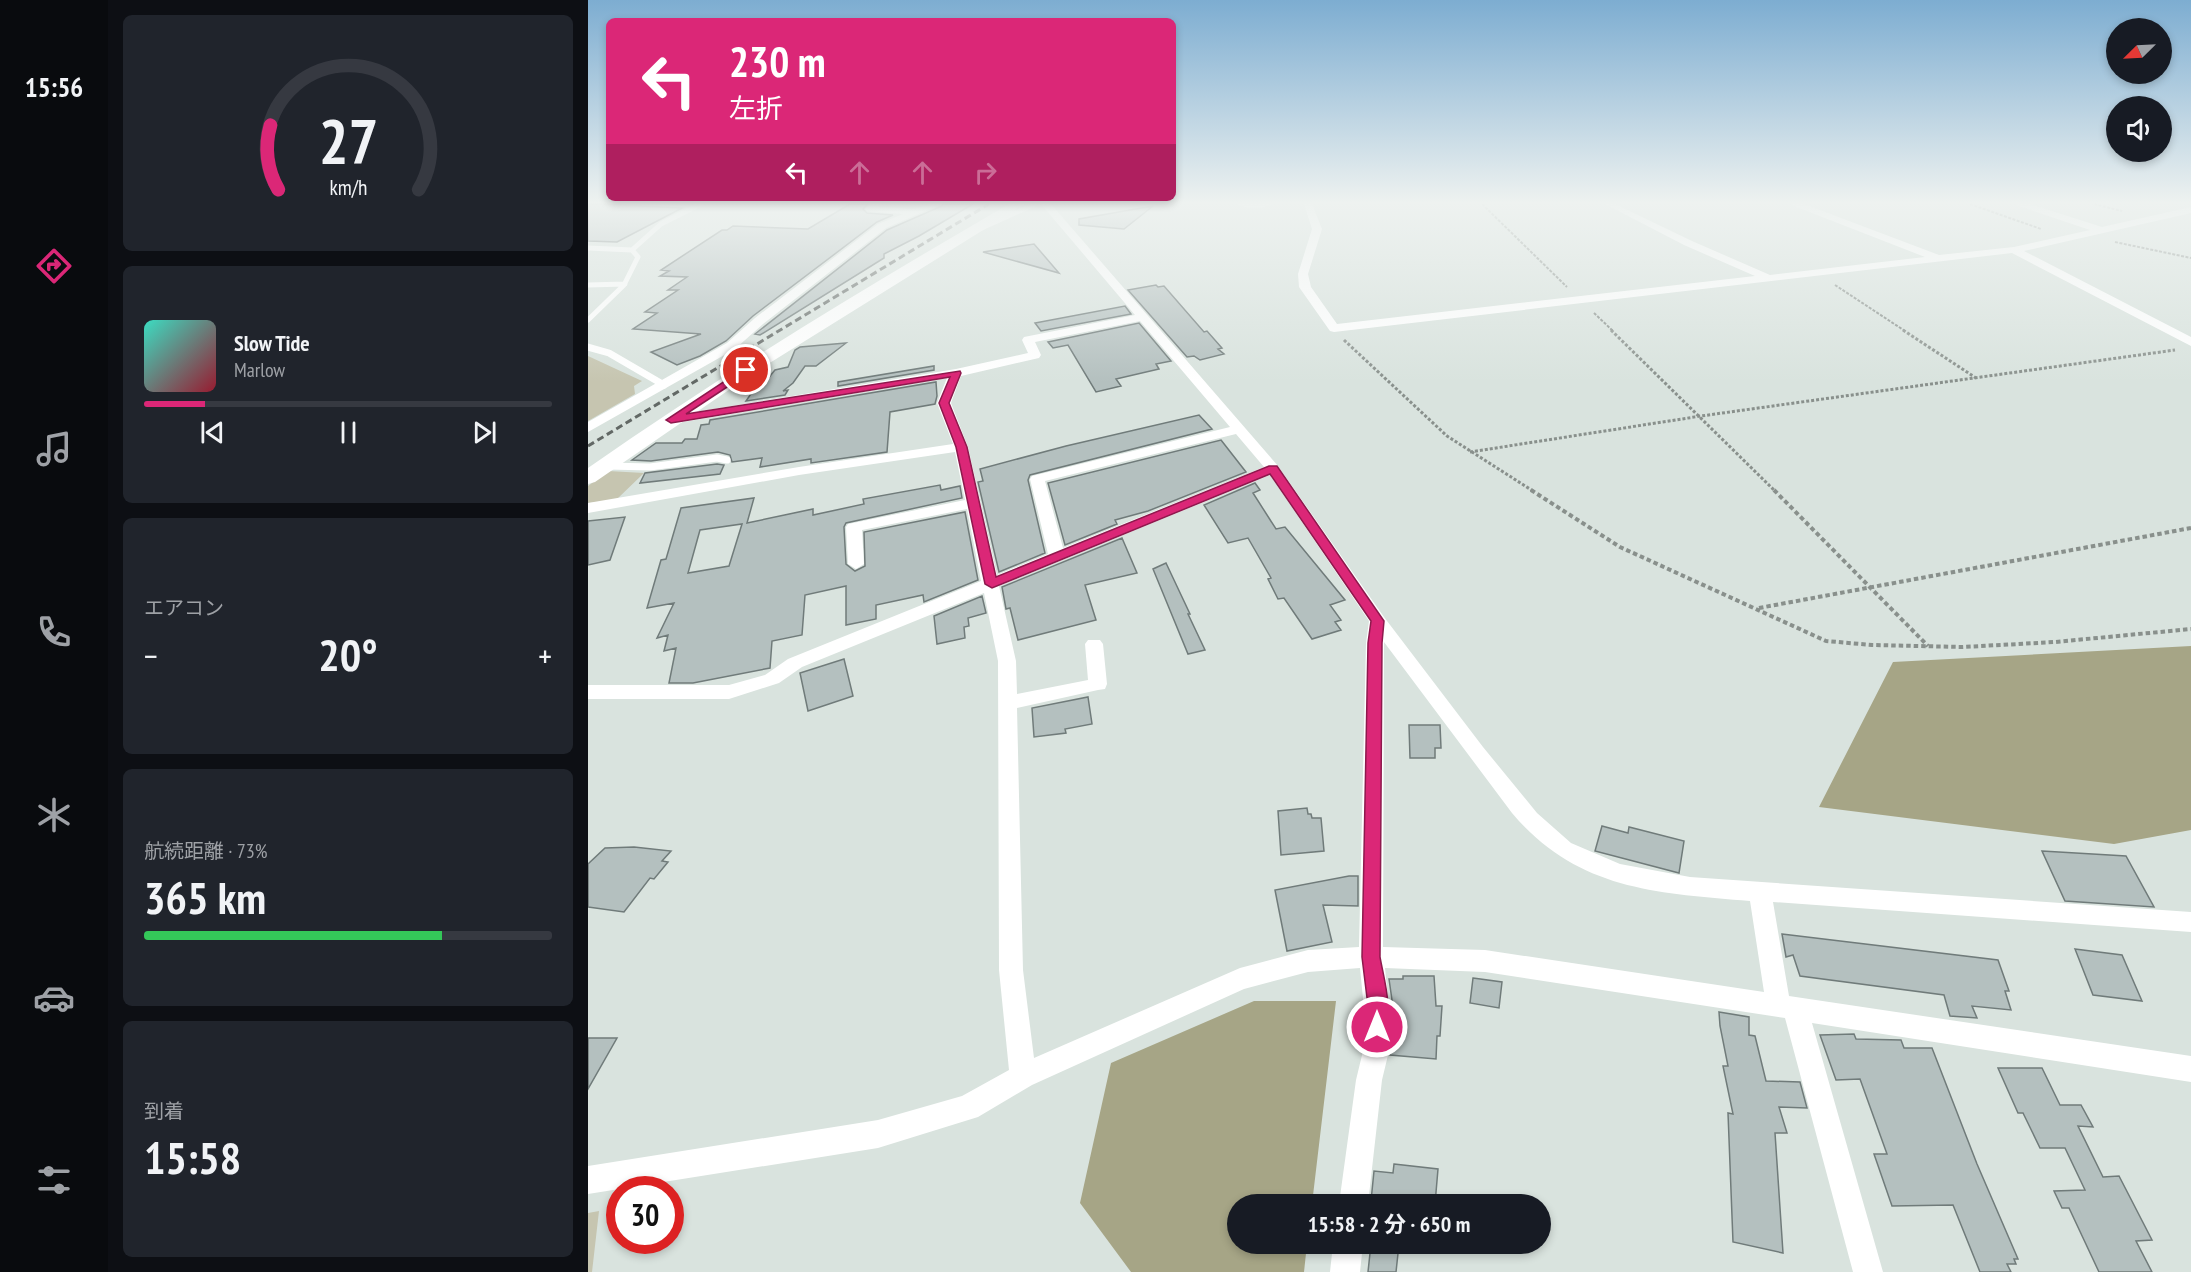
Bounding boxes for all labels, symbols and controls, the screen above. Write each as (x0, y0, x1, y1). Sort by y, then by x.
north arrow (2106, 18, 2172, 84)
map controls (2106, 18, 2172, 162)
text: 230 m (729, 34, 826, 89)
icon: left (630, 42, 708, 120)
text: 15:56 (25, 70, 83, 104)
text: 左折 (729, 91, 783, 125)
button: sound (2106, 96, 2172, 162)
text: 27 (318, 100, 378, 181)
icon: left (780, 156, 813, 189)
icon: ahead (843, 156, 876, 189)
icon: ahead (906, 156, 939, 189)
icon: right (969, 156, 1002, 189)
text: km/h (329, 174, 367, 202)
icon: directions (33, 245, 75, 287)
text: Slow Tide (234, 329, 310, 357)
pin (720, 344, 771, 395)
icon: arrive (729, 353, 762, 386)
text: Marlow (234, 357, 285, 383)
icon: previous (196, 416, 229, 449)
icon: pause (332, 416, 365, 449)
icon: next (468, 416, 501, 449)
icon: music (33, 428, 75, 470)
text: エアコン (144, 595, 224, 621)
icon: phone (33, 611, 75, 653)
text: 20° (318, 625, 378, 683)
text: − (144, 634, 158, 677)
text: + (538, 634, 552, 677)
icon: climate (33, 794, 75, 836)
text: 航続距離 · 73% (144, 838, 267, 864)
text: 365 km (144, 868, 266, 926)
icon: car (33, 977, 75, 1019)
position arrow (1345, 995, 1409, 1059)
text: 到着 (144, 1098, 184, 1124)
text: 15:58 (144, 1128, 241, 1186)
icon: filters (33, 1159, 75, 1201)
speed limit sign: 30 (606, 1176, 684, 1254)
text: 15:58 · 2 分 · 650 m (1308, 1210, 1470, 1238)

